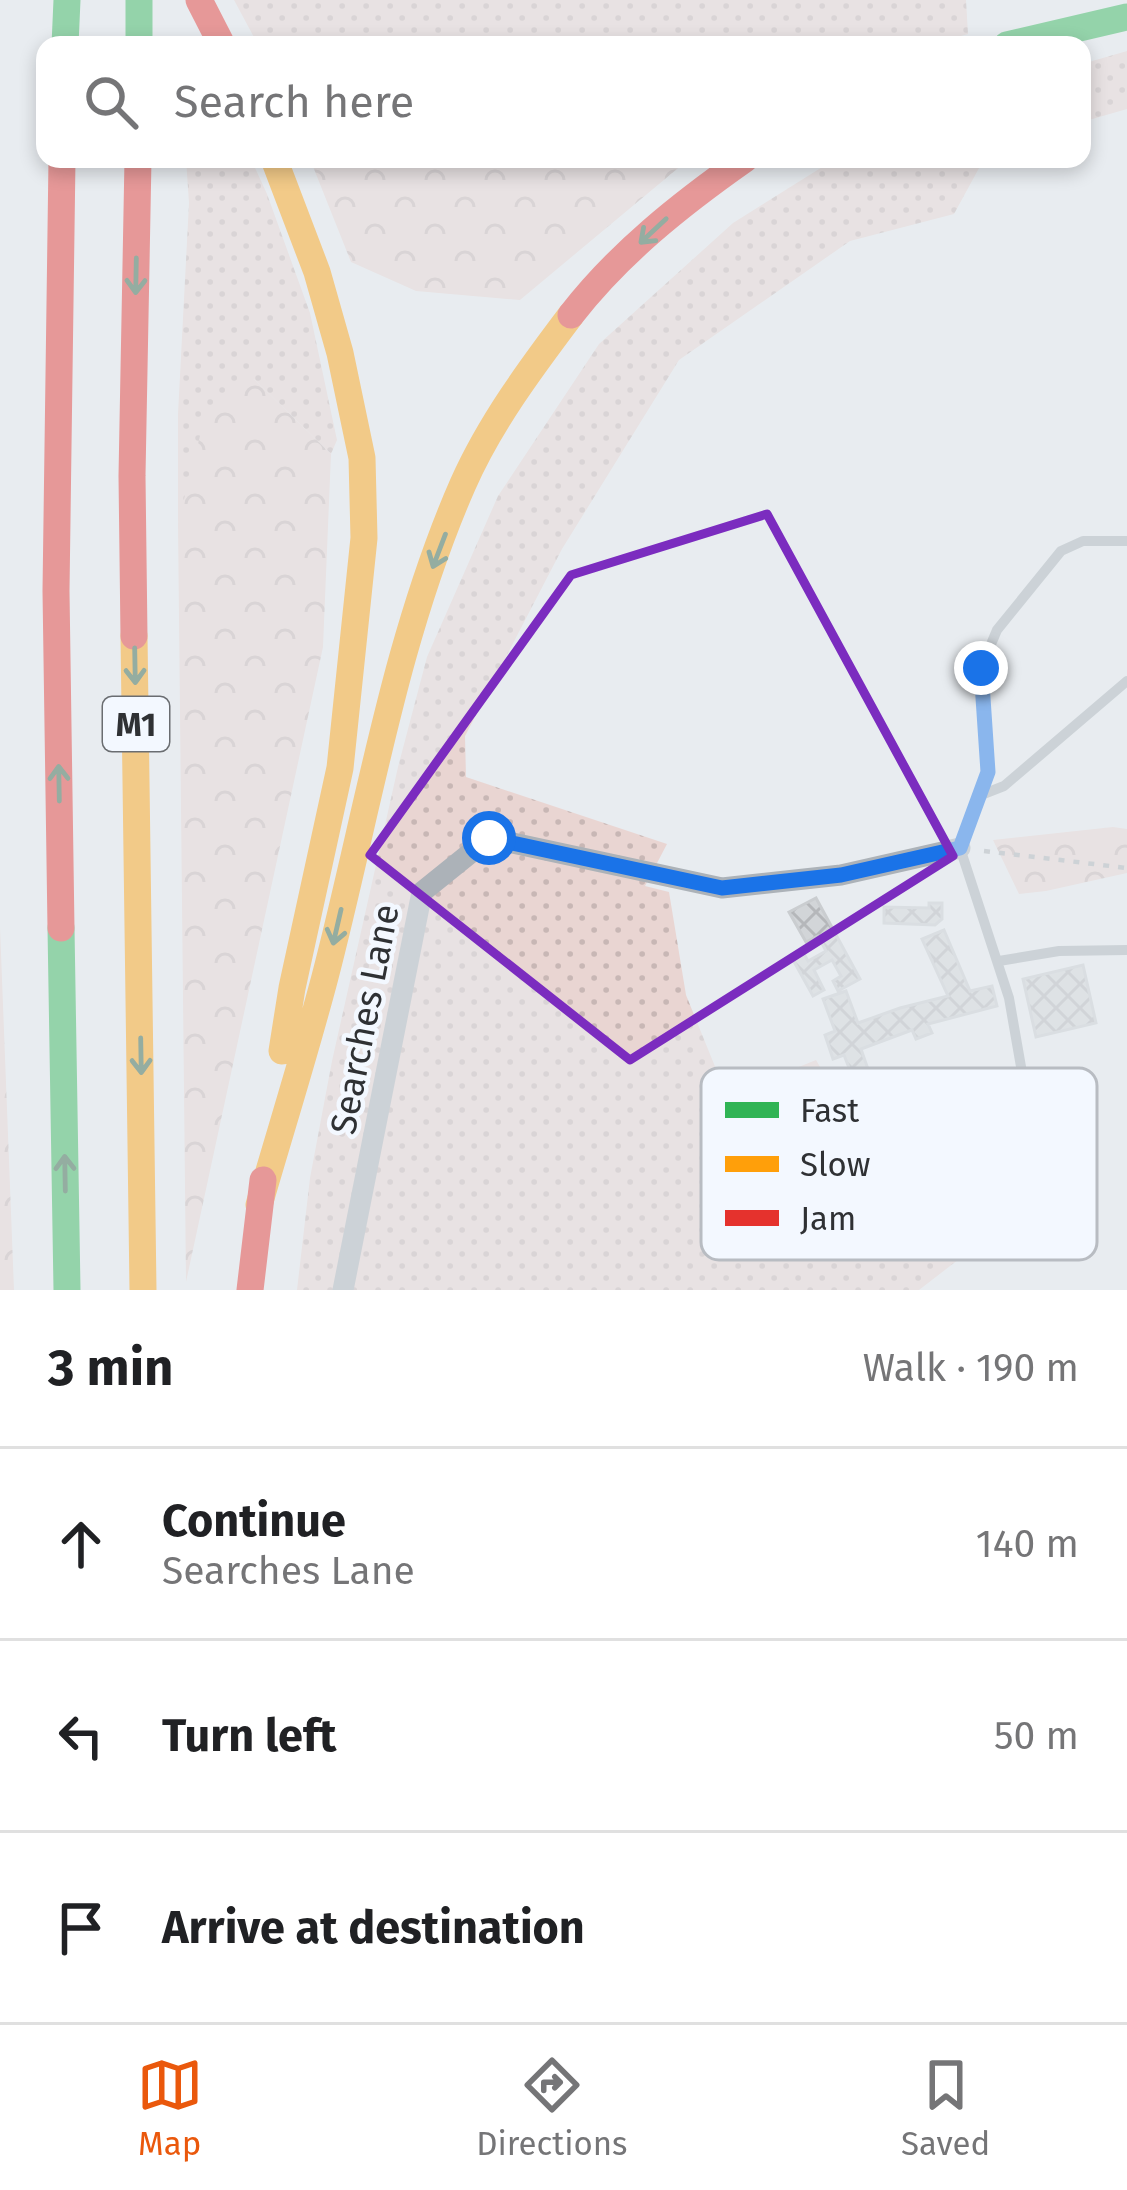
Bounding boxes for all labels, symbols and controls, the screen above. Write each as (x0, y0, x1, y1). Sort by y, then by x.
search box (36, 36, 1091, 168)
icon: search (78, 69, 144, 135)
text: Search here (174, 75, 414, 129)
one-way arrow (639, 216, 668, 244)
one-way arrow (124, 256, 147, 295)
one-way arrow (426, 532, 448, 569)
route end (954, 641, 1008, 695)
one-way arrow (123, 646, 146, 685)
road number: M1 (103, 697, 169, 751)
one-way arrow (48, 764, 71, 803)
route start (462, 811, 516, 865)
street label: Searches Lane (321, 900, 409, 1138)
one-way arrow (324, 907, 347, 945)
one-way arrow (129, 1036, 152, 1075)
legend (701, 1068, 1097, 1260)
text: Fast (800, 1091, 859, 1131)
text: Slow (800, 1145, 870, 1185)
one-way arrow (54, 1154, 77, 1193)
text: Jam (800, 1199, 856, 1239)
text: 3 min (48, 1337, 174, 1399)
text: Walk · 190 m (863, 1345, 1079, 1391)
text: Continue (162, 1494, 346, 1548)
icon: ahead (48, 1511, 114, 1577)
text: 140 m (976, 1521, 1079, 1567)
text: Searches Lane (162, 1548, 415, 1594)
icon: left (48, 1703, 114, 1769)
text: Turn left (162, 1709, 336, 1763)
text: 50 m (994, 1713, 1079, 1759)
icon: arrive (48, 1895, 114, 1961)
text: Arrive at destination (162, 1901, 585, 1955)
tab: Map (137, 2052, 203, 2164)
tab: Directions (476, 2052, 628, 2164)
tab: Saved (901, 2052, 990, 2164)

